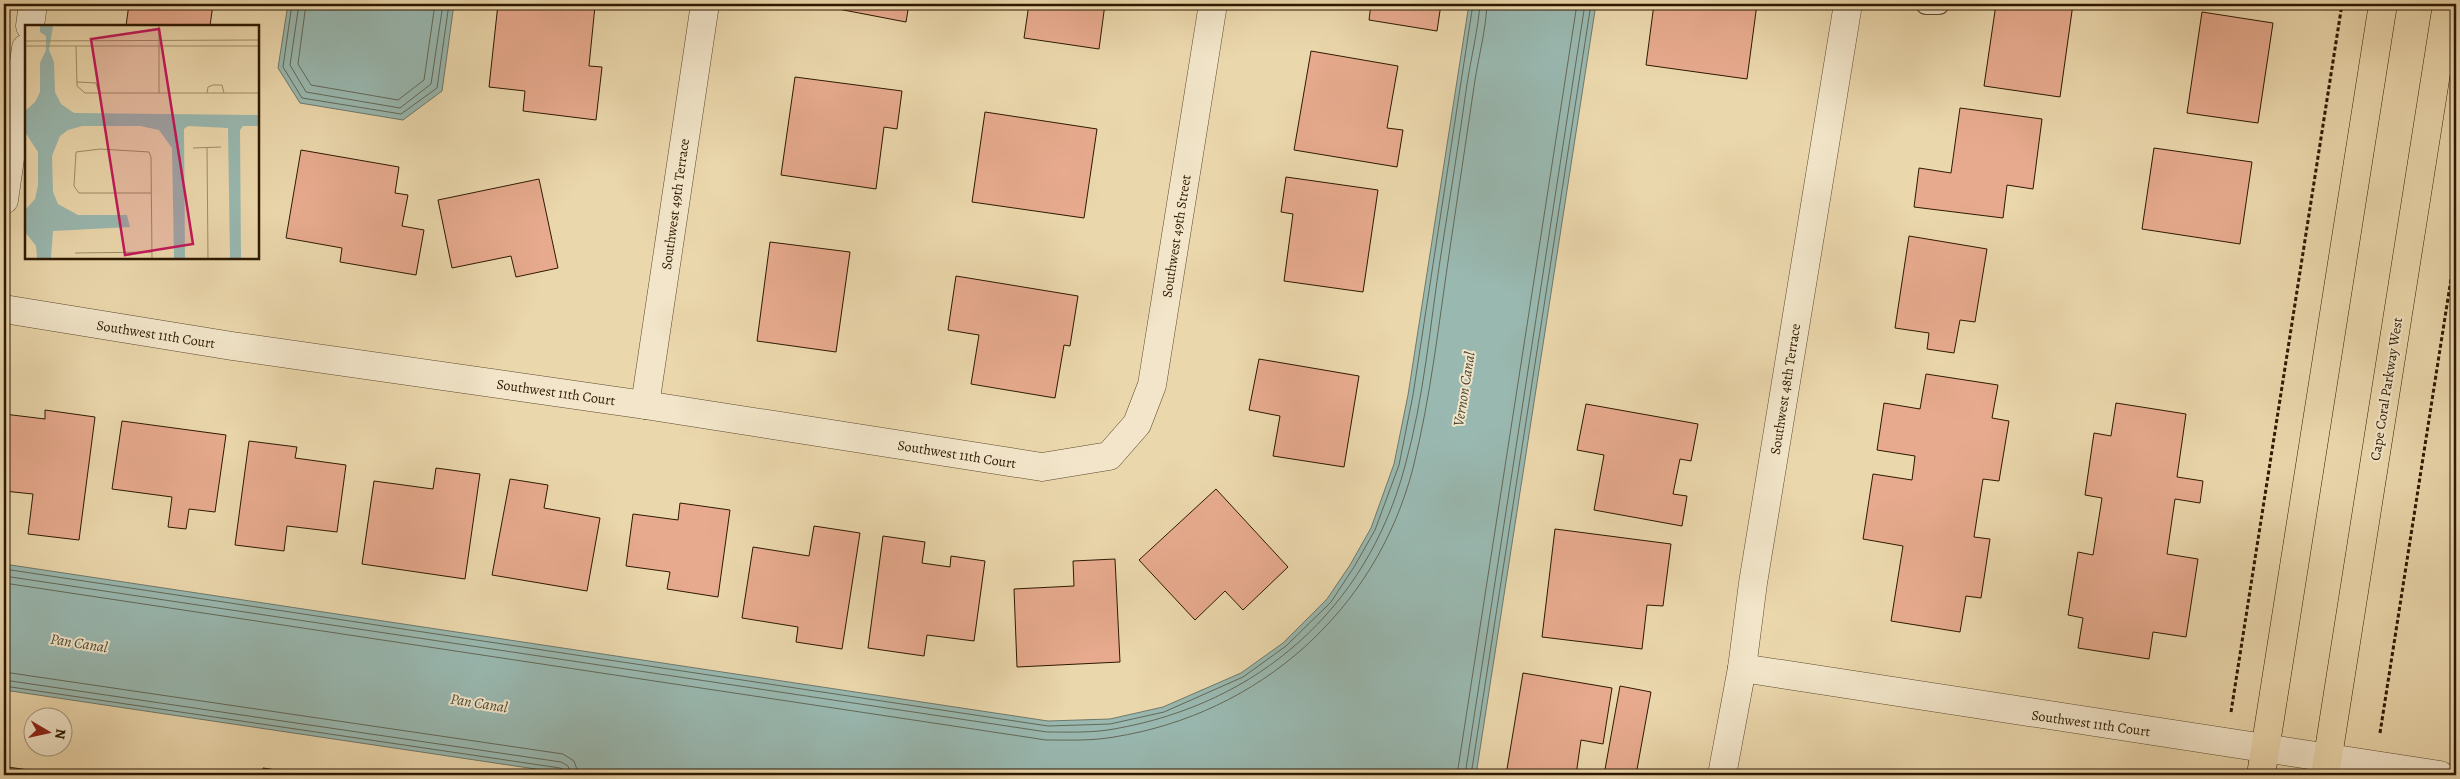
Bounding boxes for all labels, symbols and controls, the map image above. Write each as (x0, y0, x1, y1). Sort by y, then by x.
inset map (25, 25, 259, 259)
street label: Southwest 49th Terrace (657, 137, 694, 271)
street label: Southwest 49th Street (1157, 173, 1196, 299)
street label: Southwest 11th Court (95, 316, 217, 353)
street label: Cape Coral Parkway West (2366, 316, 2407, 462)
street label: Southwest 48th Terrace (1766, 322, 1805, 456)
water label: Vernon Canal (1448, 350, 1480, 428)
street label: Southwest 11th Court (495, 375, 617, 410)
street label: Southwest 11th Court (896, 436, 1018, 473)
water label: Pan Canal (49, 629, 109, 657)
water label: Pan Canal (449, 689, 509, 717)
north arrow (22, 706, 72, 756)
street label: Southwest 11th Court (2030, 706, 2152, 741)
text: N (50, 727, 71, 740)

